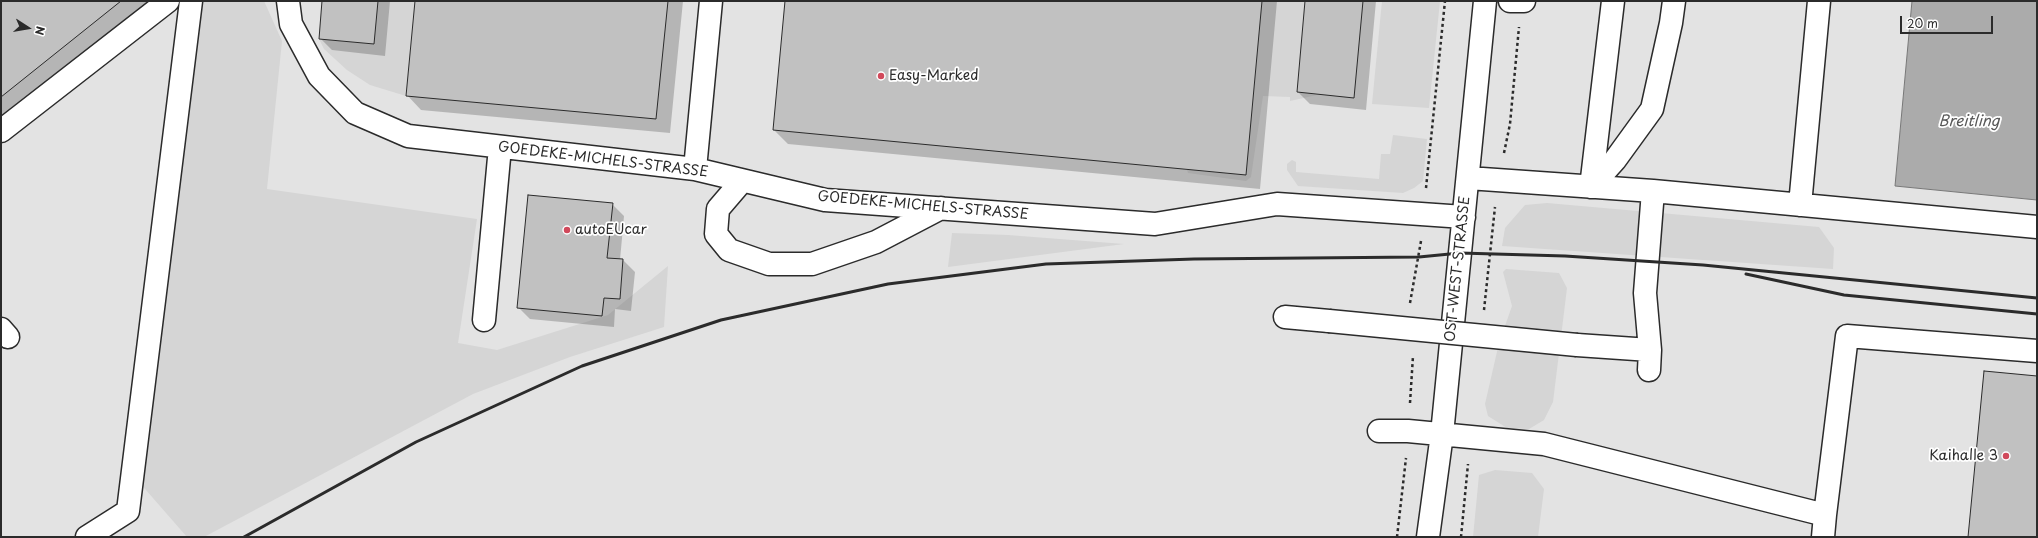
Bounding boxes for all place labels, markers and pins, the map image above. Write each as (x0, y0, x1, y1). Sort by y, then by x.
place label: Easy-Marked (889, 68, 978, 84)
marker: Easy-Marked (876, 71, 886, 81)
place label: autoEUcar (575, 222, 647, 238)
marker: autoEUcar (562, 225, 572, 235)
place label: Kaihalle 3 (1929, 448, 1998, 464)
marker: Kaihalle 3 (2001, 451, 2011, 461)

